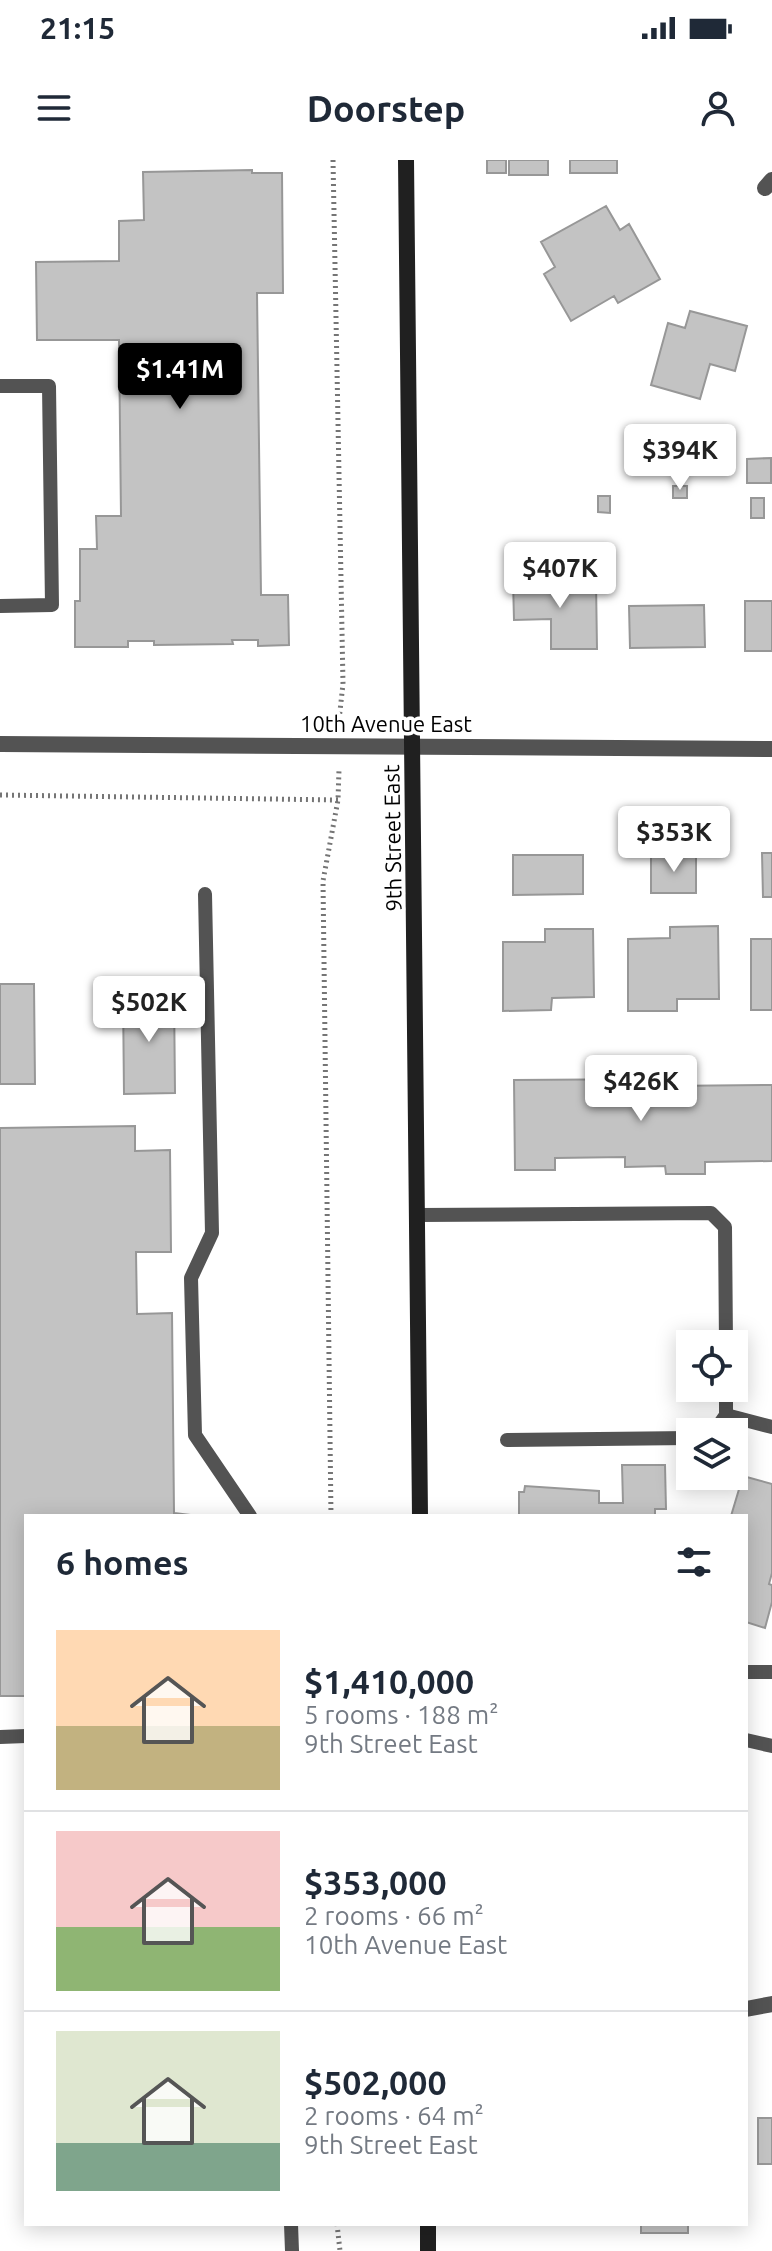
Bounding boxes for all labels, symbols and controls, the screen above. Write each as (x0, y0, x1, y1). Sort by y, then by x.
text: 21:15 (40, 11, 115, 45)
icon: menu (32, 86, 76, 130)
icon: person (696, 86, 740, 130)
text: Doorstep (307, 88, 465, 129)
pin: $1.41M (115, 343, 245, 411)
text: $1.41M (136, 354, 224, 383)
pin: $394K (624, 424, 736, 492)
text: $394K (642, 435, 718, 464)
pin: $407K (504, 542, 616, 610)
text: $407K (522, 553, 598, 582)
street label: 10th Avenue East (300, 711, 472, 736)
street label: 9th Street East (378, 764, 406, 912)
pin: $353K (618, 806, 730, 874)
text: $353K (636, 817, 712, 846)
pin: $502K (93, 976, 205, 1044)
text: $502K (111, 987, 187, 1016)
pin: $426K (585, 1055, 697, 1123)
text: $426K (603, 1066, 679, 1095)
map controls (676, 1330, 748, 1490)
button: locate (676, 1330, 748, 1402)
button: layers (676, 1418, 748, 1490)
icon: filters (672, 1540, 716, 1584)
text: 6 homes (56, 1543, 189, 1581)
icon: home (120, 1662, 216, 1758)
text: $1,410,000 (304, 1662, 474, 1700)
text: 5 rooms · 188 m² (304, 1700, 499, 1729)
text: 9th Street East (304, 1729, 478, 1758)
icon: home (120, 1863, 216, 1959)
text: $353,000 (304, 1863, 447, 1901)
text: 2 rooms · 66 m² (304, 1901, 484, 1930)
text: 10th Avenue East (304, 1930, 507, 1959)
icon: home (120, 2063, 216, 2159)
text: $502,000 (304, 2063, 447, 2101)
text: 2 rooms · 64 m² (304, 2101, 484, 2130)
text: 9th Street East (304, 2130, 478, 2159)

